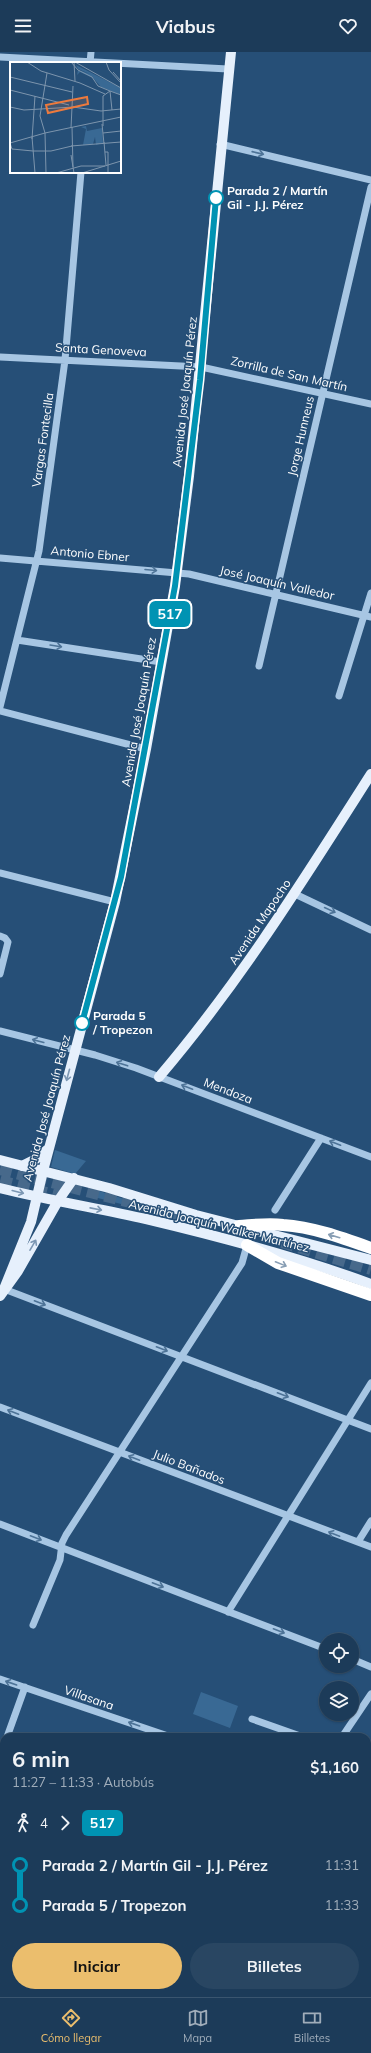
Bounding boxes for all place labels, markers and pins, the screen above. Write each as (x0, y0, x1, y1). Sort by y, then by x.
place label: Parada 2 / Martín Gil - J.J. Pérez (227, 183, 328, 212)
marker: Parada 2 / Martín Gil - J.J. Pérez (208, 190, 224, 206)
place label: Parada 5 / Tropezon (92, 1008, 153, 1037)
marker: Parada 5 / Tropezon (74, 1015, 90, 1031)

